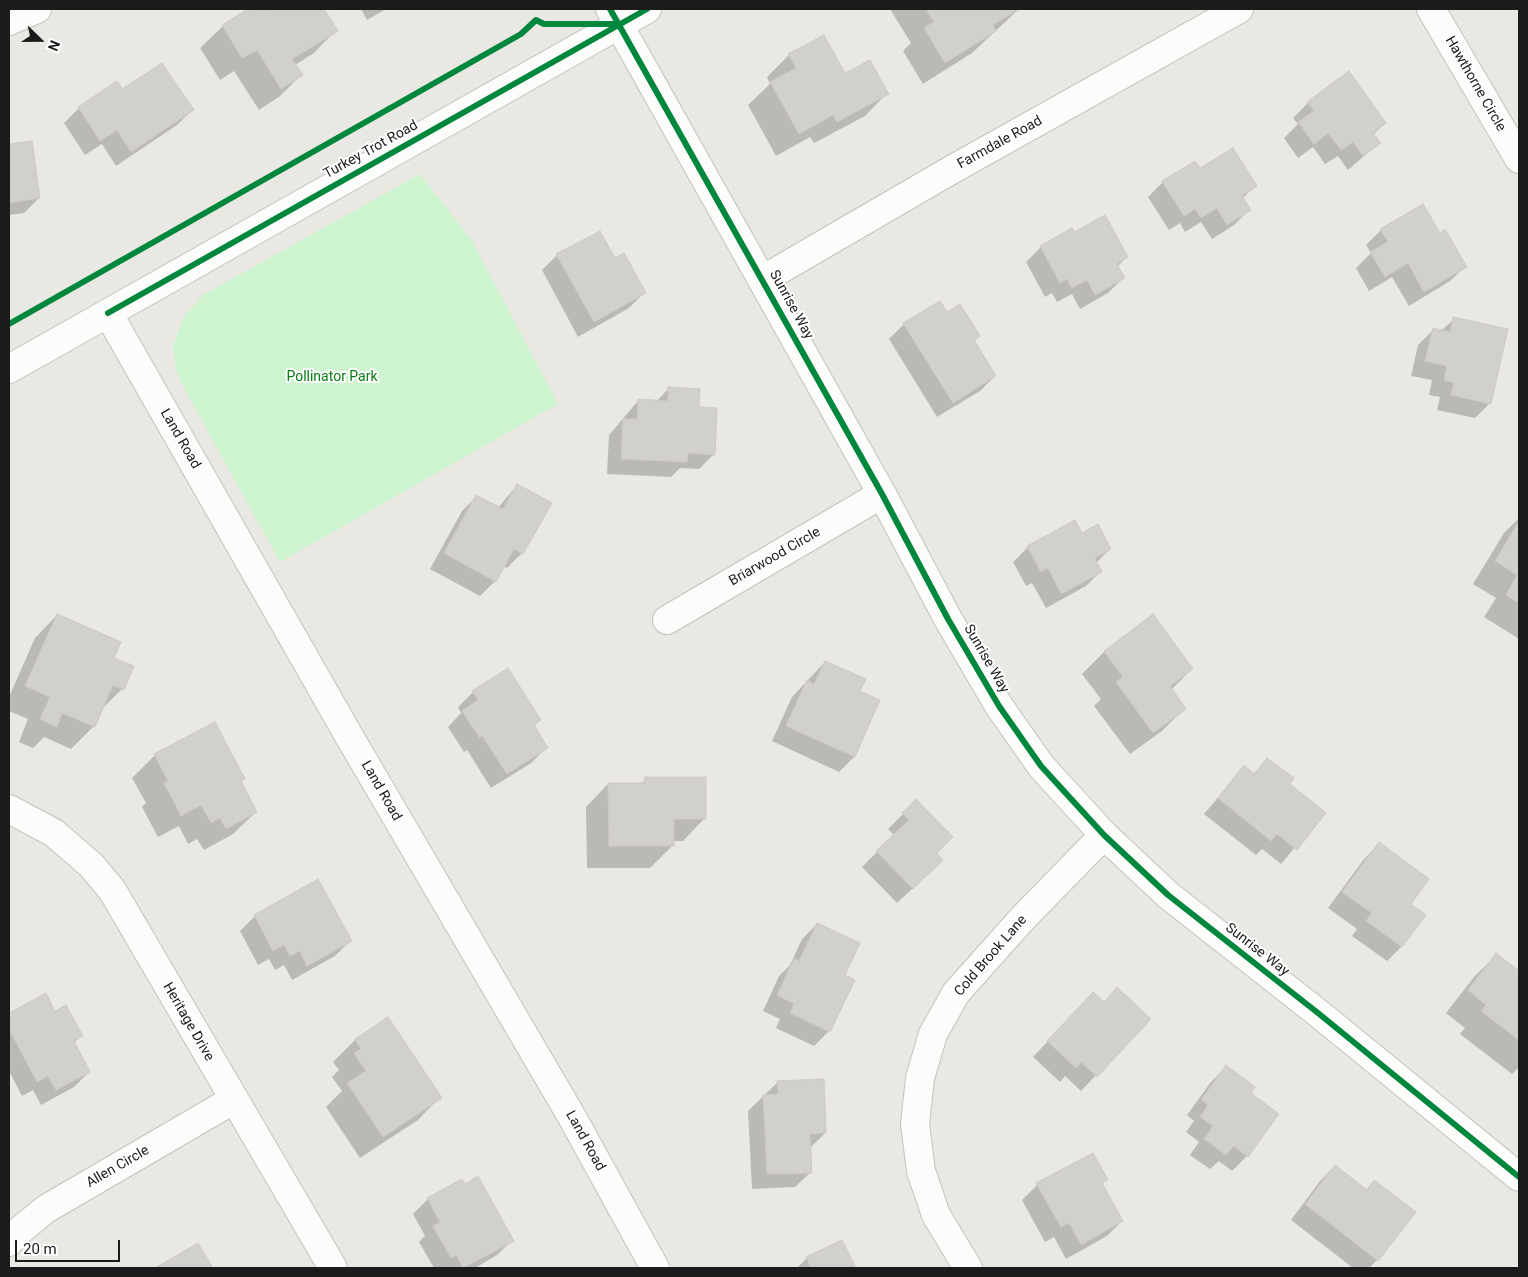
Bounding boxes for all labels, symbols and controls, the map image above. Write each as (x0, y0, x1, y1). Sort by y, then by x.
north arrow (15, 15, 65, 65)
street label: Hawthorne Circle (1441, 33, 1509, 135)
text: N (45, 38, 63, 53)
street label: Farmdale Road (955, 113, 1045, 173)
street label: Turkey Trot Road (321, 117, 421, 183)
street label: Sunrise Way (765, 268, 817, 342)
park label: Pollinator Park (286, 369, 378, 385)
street label: Land Road (156, 406, 204, 472)
street label: Briarwood Circle (726, 524, 824, 590)
street label: Sunrise Way (960, 622, 1012, 696)
street label: Land Road (357, 758, 405, 824)
street label: Cold Brook Lane (951, 912, 1031, 1000)
street label: Sunrise Way (1222, 920, 1292, 980)
street label: Heritage Drive (159, 980, 217, 1064)
street label: Land Road (562, 1108, 608, 1174)
street label: Allen Circle (84, 1142, 152, 1192)
scale bar (18, 1230, 122, 1262)
text: 20 m (23, 1240, 57, 1258)

